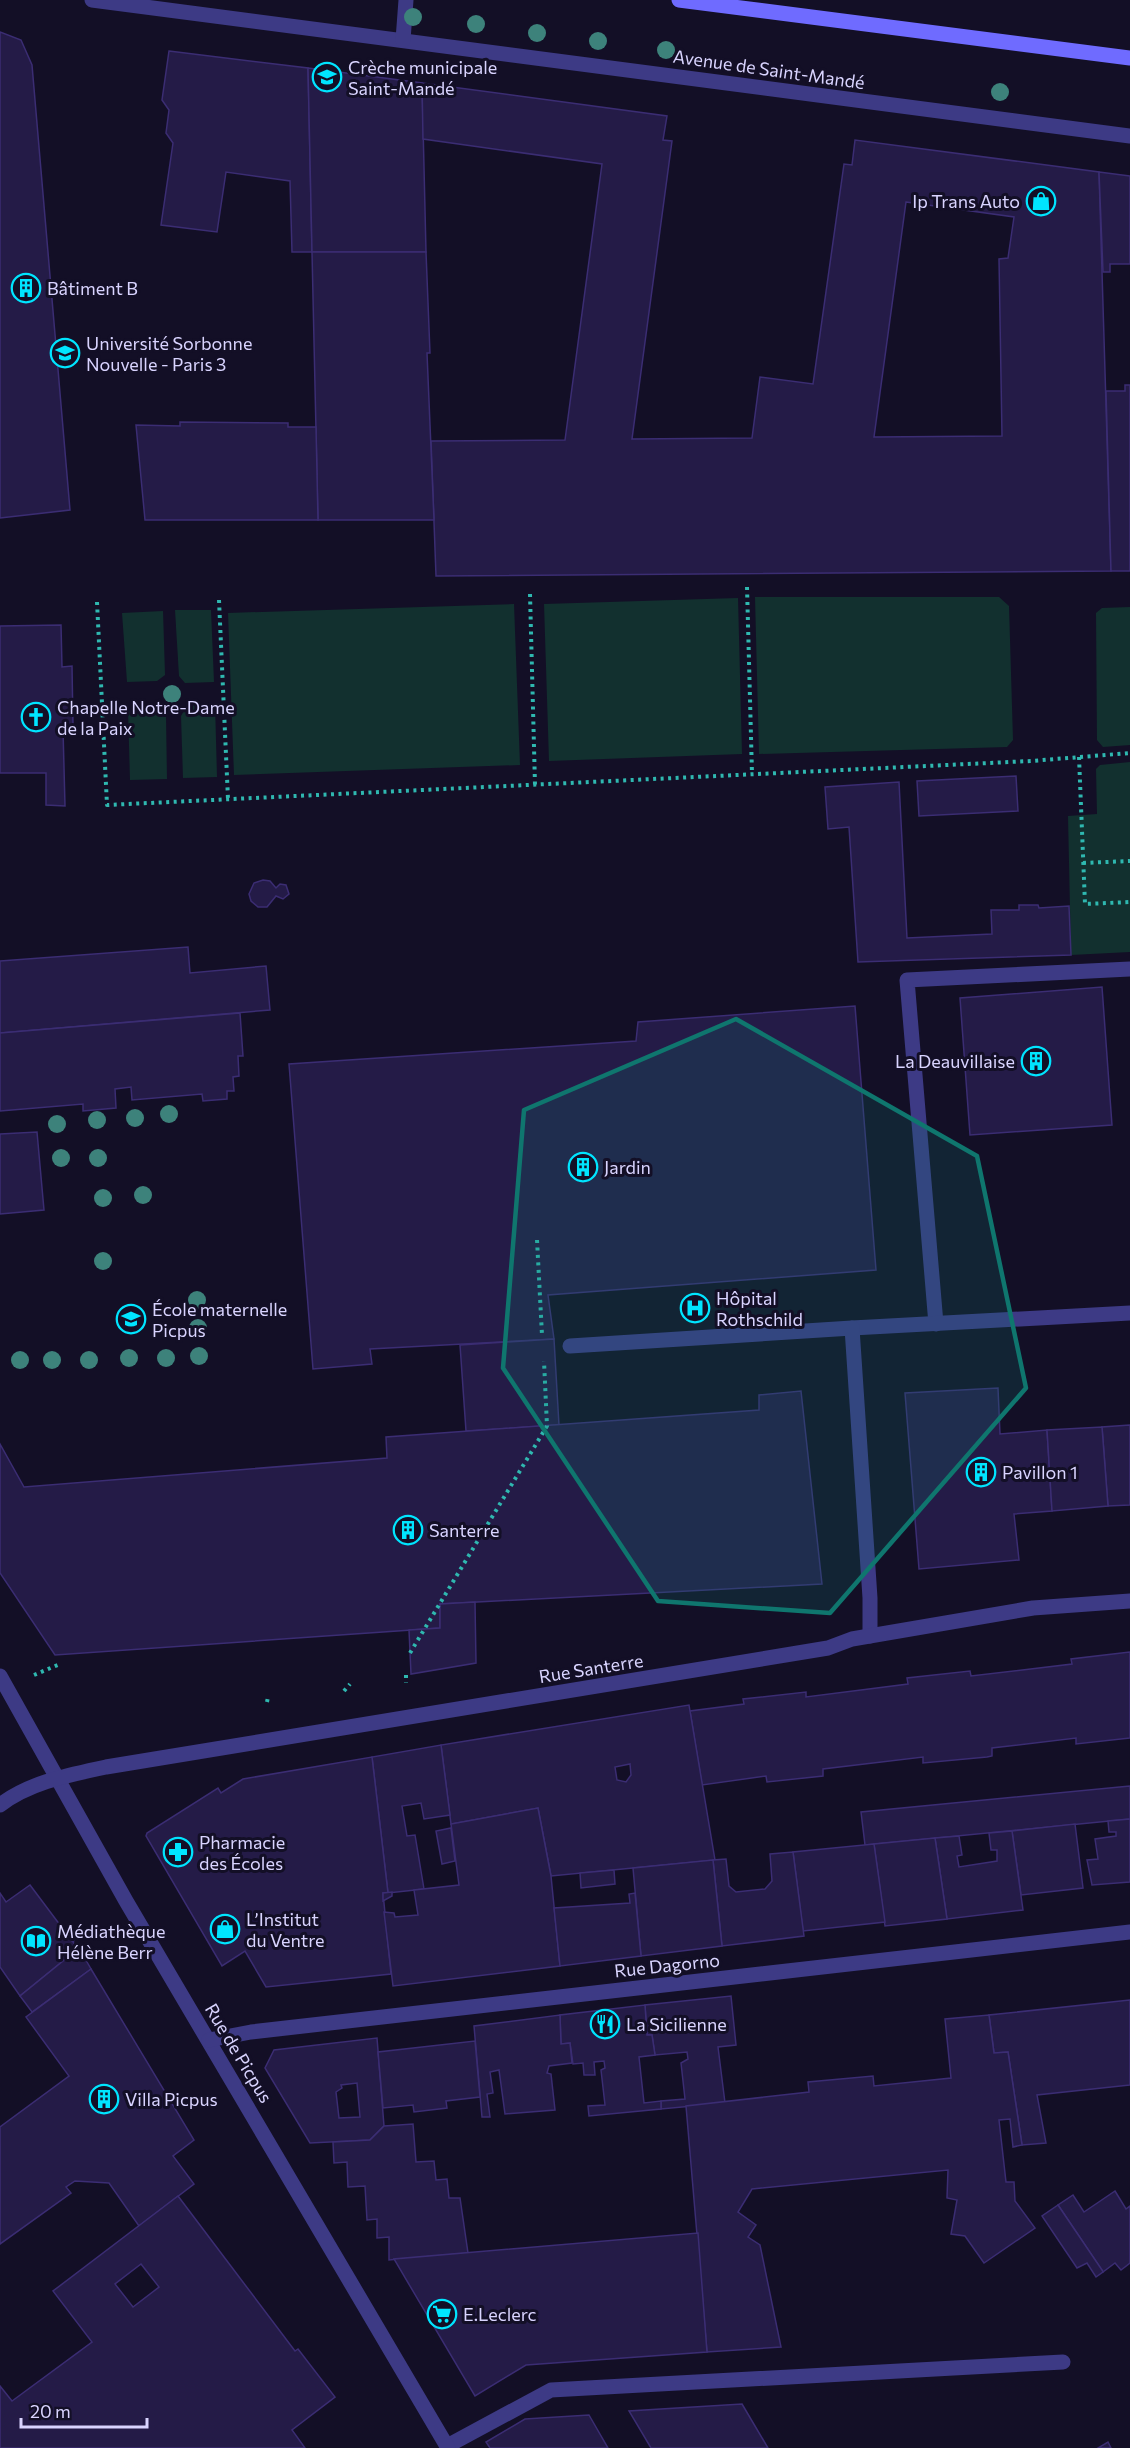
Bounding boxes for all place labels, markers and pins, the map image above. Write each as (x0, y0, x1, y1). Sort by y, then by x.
place label: Crèche municipale Saint-Mandé (348, 56, 497, 99)
school or university icon: Crèche municipale Saint-Mandé (311, 61, 343, 93)
shop icon: Ip Trans Auto (1025, 185, 1057, 217)
place label: Ip Trans Auto (912, 190, 1020, 212)
building icon: Bâtiment B (10, 272, 42, 304)
place label: Bâtiment B (47, 277, 138, 299)
place label: Université Sorbonne Nouvelle - Paris 3 (86, 332, 252, 375)
school or university icon: Université Sorbonne Nouvelle - Paris 3 (49, 337, 81, 369)
place label: Chapelle Notre-Dame de la Paix (57, 696, 235, 739)
church icon: Chapelle Notre-Dame de la Paix (20, 701, 52, 733)
building icon: La Deauvillaise (1020, 1045, 1052, 1077)
place label: La Deauvillaise (895, 1050, 1015, 1072)
building icon: Jardin (567, 1151, 599, 1183)
place label: Jardin (604, 1156, 651, 1178)
place label: Hôpital Rothschild (716, 1287, 803, 1330)
hospital icon: Hôpital Rothschild (679, 1292, 711, 1324)
place label: École maternelle Picpus (152, 1298, 287, 1341)
school or university icon: École maternelle Picpus (115, 1303, 147, 1335)
building icon: Pavillon 1 (965, 1456, 997, 1488)
place label: Pavillon 1 (1002, 1461, 1078, 1483)
building icon: Santerre (392, 1514, 424, 1546)
place label: Santerre (429, 1519, 500, 1541)
place label: Pharmacie des Écoles (199, 1831, 285, 1874)
pharmacy icon: Pharmacie des Écoles (162, 1836, 194, 1868)
place label: L’Institut du Ventre (246, 1908, 325, 1951)
shop icon: L’Institut du Ventre (209, 1913, 241, 1945)
place label: Médiathèque Hélène Berr (57, 1920, 165, 1963)
library icon: Médiathèque Hélène Berr (20, 1925, 52, 1957)
restaurant icon: La Sicilienne (589, 2008, 621, 2040)
place label: La Sicilienne (626, 2013, 727, 2035)
building icon: Villa Picpus (88, 2083, 120, 2115)
place label: Villa Picpus (125, 2088, 218, 2110)
supermarket icon: E.Leclerc (426, 2298, 458, 2330)
place label: E.Leclerc (463, 2303, 537, 2325)

